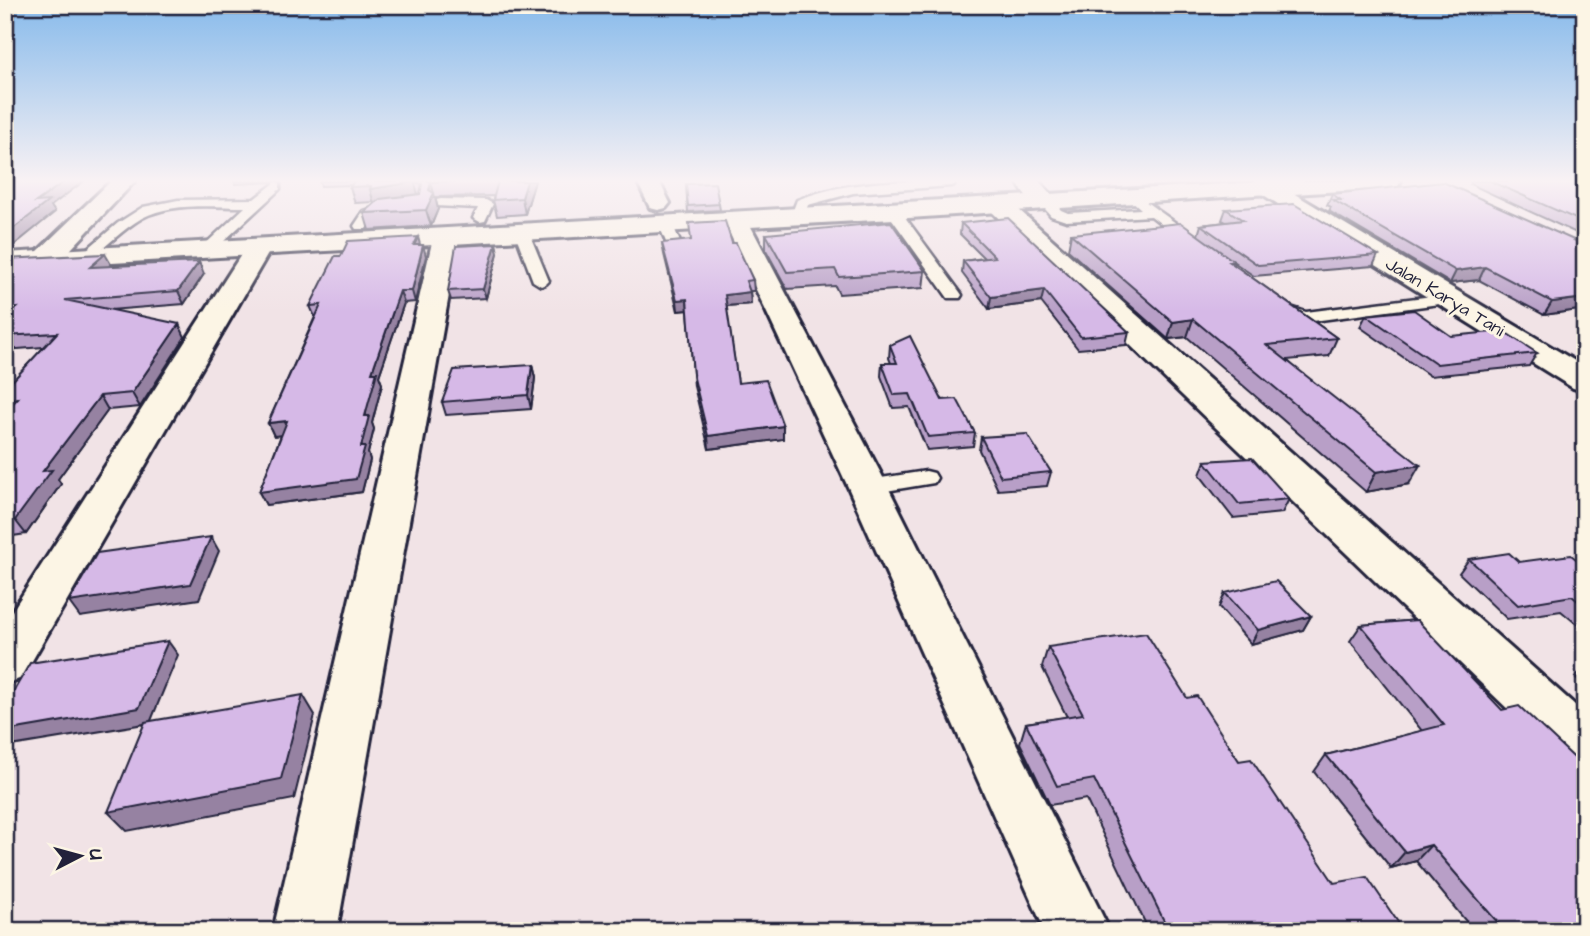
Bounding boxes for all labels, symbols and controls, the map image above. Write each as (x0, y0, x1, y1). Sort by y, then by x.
street label: Jalan Karya Tani (1380, 251, 1510, 344)
north arrow (46, 820, 116, 890)
text: U (81, 848, 109, 861)

